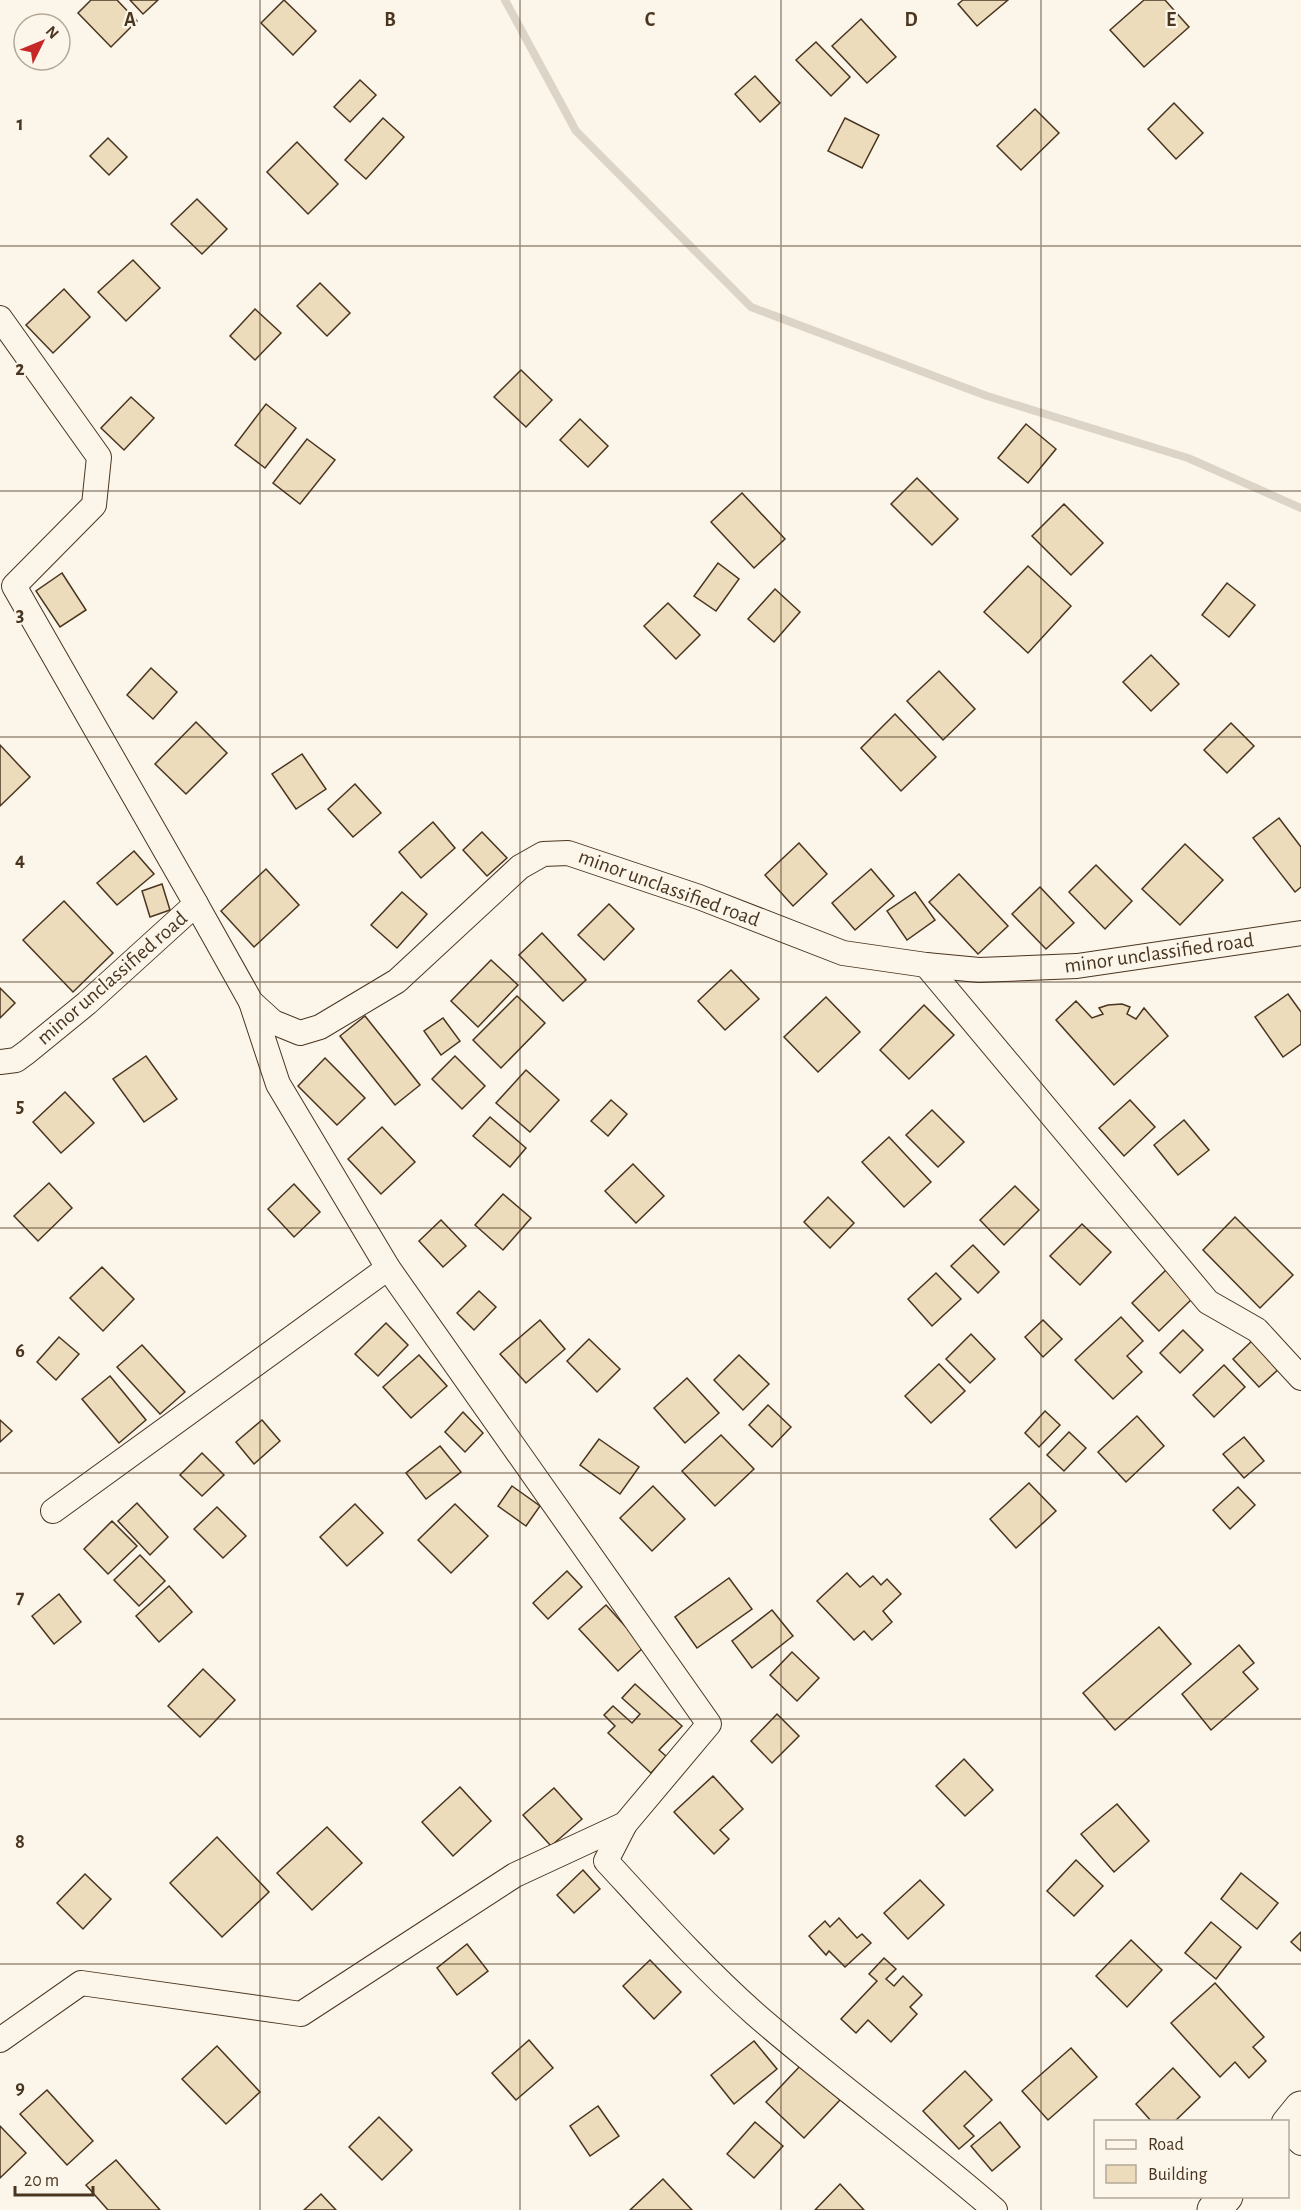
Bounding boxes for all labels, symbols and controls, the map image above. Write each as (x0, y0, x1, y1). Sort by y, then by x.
text: A (124, 10, 136, 30)
text: B (384, 10, 396, 30)
text: C (645, 10, 656, 30)
text: D (904, 10, 918, 30)
text: E (1166, 10, 1176, 30)
north arrow (12, 12, 72, 72)
text: N (43, 23, 62, 42)
text: 1 (16, 114, 24, 134)
text: 2 (15, 359, 25, 379)
text: 3 (16, 605, 24, 625)
street label: minor unclassified road (576, 845, 763, 931)
text: 4 (15, 850, 25, 870)
street label: minor unclassified road (33, 907, 191, 1049)
street label: minor unclassified road (1063, 929, 1255, 977)
text: 5 (16, 1096, 24, 1116)
text: 6 (15, 1341, 25, 1361)
text: 7 (16, 1587, 25, 1607)
text: 8 (15, 1832, 25, 1852)
text: 9 (15, 2078, 25, 2098)
legend (1094, 2120, 1289, 2198)
text: Road (1148, 2136, 1184, 2154)
scale bar (15, 2159, 93, 2197)
text: Building (1148, 2166, 1208, 2184)
text: 20 m (24, 2172, 59, 2190)

